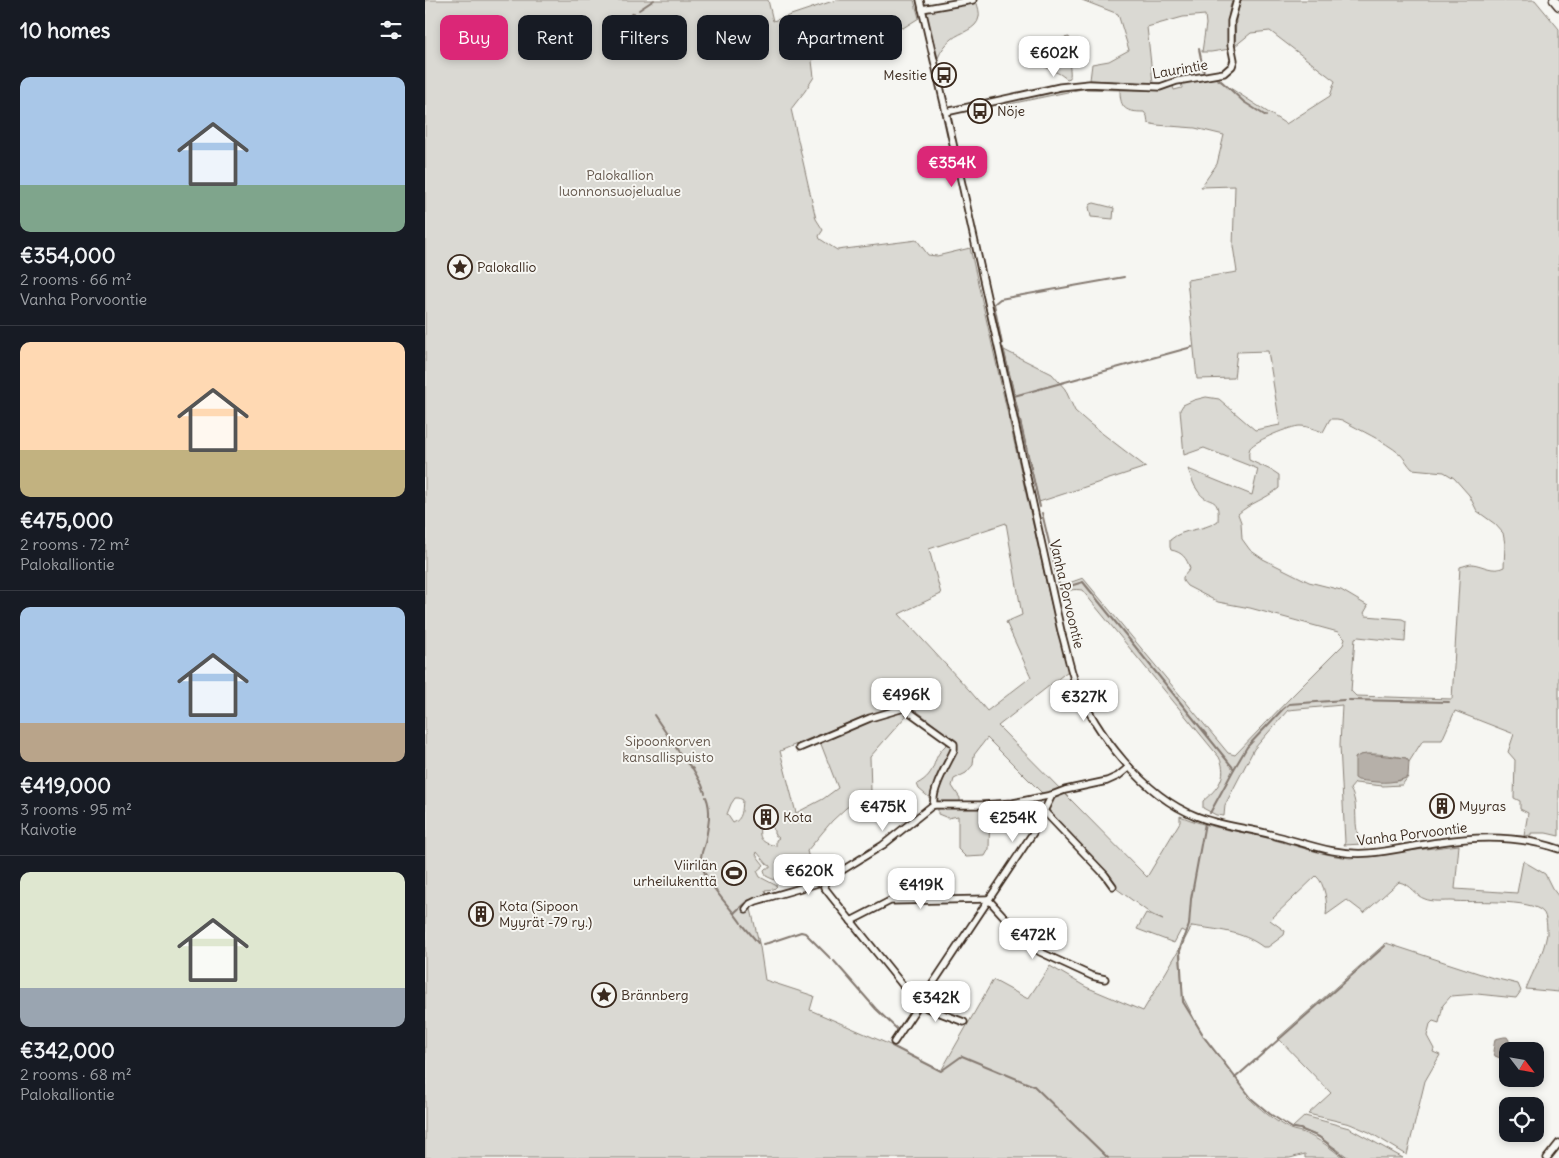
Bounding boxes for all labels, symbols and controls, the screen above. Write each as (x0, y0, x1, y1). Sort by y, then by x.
chip: Buy (440, 15, 508, 60)
chip: Rent (518, 15, 592, 60)
chip: Filters (602, 15, 687, 60)
chip: New (697, 15, 769, 60)
chip: Apartment (779, 15, 902, 60)
icon: filters (377, 16, 405, 44)
text: 10 homes (20, 17, 110, 44)
pin: €602K (1019, 36, 1089, 78)
text: €602K (1030, 42, 1078, 62)
street label: Laurintie (1151, 55, 1209, 83)
bus stop icon: Mesitie (931, 62, 957, 88)
place label: Mesitie (883, 66, 927, 84)
bus stop icon: Nöje (967, 98, 993, 124)
place label: Nöje (997, 102, 1025, 120)
icon: home (168, 109, 258, 199)
pin: €354K (917, 146, 987, 188)
text: €354K (928, 152, 976, 172)
park label: Palokallion luonnonsuojelualue (559, 166, 681, 200)
text: €354,000 (20, 242, 116, 269)
place icon: Palokallio (447, 254, 473, 280)
place label: Palokallio (477, 258, 537, 276)
text: 2 rooms · 66 m² (20, 269, 132, 289)
text: Vanha Porvoontie (20, 289, 147, 309)
icon: home (168, 375, 258, 465)
text: €475,000 (20, 507, 113, 534)
text: 2 rooms · 72 m² (20, 534, 130, 554)
street label: Vanha Porvoontie (1046, 538, 1088, 650)
text: Palokalliontie (20, 554, 115, 574)
icon: home (168, 640, 258, 730)
pin: €496K (871, 678, 941, 720)
pin: €327K (1049, 680, 1119, 722)
text: €496K (882, 684, 930, 704)
text: €327K (1061, 686, 1107, 706)
park label: Sipoonkorven kansallispuisto (622, 732, 714, 766)
text: €419,000 (20, 772, 111, 799)
pin: €475K (848, 790, 918, 832)
building icon: Myyras (1429, 793, 1455, 819)
text: €475K (860, 796, 906, 816)
place label: Myyras (1459, 797, 1506, 815)
text: 3 rooms · 95 m² (20, 799, 132, 819)
pin: €254K (978, 800, 1048, 843)
building icon: Kota (753, 804, 779, 830)
text: €254K (989, 807, 1037, 827)
place label: Kota (783, 808, 812, 826)
street label: Vanha Porvoontie (1356, 818, 1468, 850)
text: Kaivotie (20, 819, 77, 839)
pin: €620K (774, 854, 844, 896)
place label: Viirilän urheilukenttä (633, 856, 717, 890)
sports icon: Viirilän urheilukenttä (721, 860, 747, 886)
text: €620K (785, 860, 833, 880)
pin: €419K (886, 868, 956, 910)
text: €419K (899, 874, 943, 894)
place label: Kota (Sipoon Myyrät -79 ry.) (499, 897, 592, 931)
building icon: Kota (Sipoon Myyrät -79 ry.) (468, 901, 494, 927)
icon: home (168, 905, 258, 995)
pin: €472K (998, 918, 1068, 960)
text: €472K (1010, 924, 1056, 944)
pin: €342K (901, 980, 971, 1023)
place icon: Brännberg (591, 982, 617, 1008)
place label: Brännberg (621, 986, 689, 1004)
text: €342K (912, 987, 960, 1007)
text: €342,000 (20, 1037, 115, 1064)
north arrow (1499, 1042, 1544, 1088)
map controls (1499, 1042, 1544, 1142)
text: 2 rooms · 68 m² (20, 1064, 132, 1084)
text: Palokalliontie (20, 1084, 115, 1104)
button: locate (1499, 1097, 1544, 1142)

